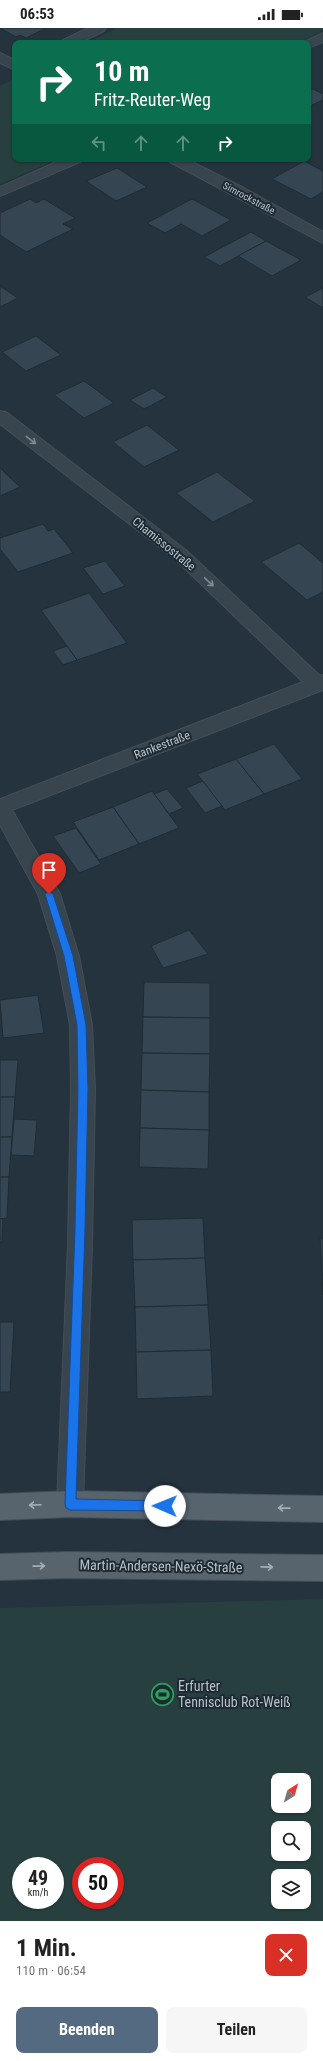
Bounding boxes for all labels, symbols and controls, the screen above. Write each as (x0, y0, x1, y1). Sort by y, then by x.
text: 06:53 (20, 5, 54, 23)
text: 10 m (94, 55, 150, 88)
icon: right (28, 56, 80, 108)
text: Fritz-Reuter-Weg (94, 89, 211, 110)
icon: left (88, 132, 110, 154)
icon: ahead (130, 132, 152, 154)
icon: ahead (172, 132, 194, 154)
icon: right (214, 132, 236, 154)
street label: Simrockstraße (221, 180, 277, 216)
one-way arrow (25, 435, 36, 444)
street label: Chamissostraße (130, 514, 199, 574)
one-way arrow (204, 577, 214, 586)
street label: Rankestraße (132, 728, 192, 762)
pin (32, 853, 66, 894)
icon: arrive (38, 859, 60, 881)
position arrow (144, 1485, 186, 1527)
one-way arrow (29, 1502, 42, 1509)
one-way arrow (278, 1504, 291, 1512)
street label: Martin-Andersen-Nexö-Straße (79, 1557, 243, 1575)
one-way arrow (32, 1562, 45, 1570)
one-way arrow (260, 1563, 273, 1571)
place label: Erfurter Tennisclub Rot-Weiß (178, 1678, 291, 1710)
sports icon: Erfurter Tennisclub Rot-Weiß (149, 1681, 175, 1707)
north arrow (271, 1773, 311, 1813)
map controls (271, 1773, 311, 1909)
button: search (271, 1821, 311, 1861)
speed limit sign: 50 (72, 1857, 124, 1909)
text: 49 (28, 1866, 48, 1890)
button: layers (271, 1869, 311, 1909)
text: km/h (28, 1887, 48, 1898)
text: 1 Min. (16, 1934, 77, 1962)
button: close (265, 1934, 307, 1976)
text: 110 m · 06:54 (16, 1963, 86, 1978)
button: Beenden (16, 2007, 158, 2053)
button: Teilen (166, 2007, 307, 2053)

